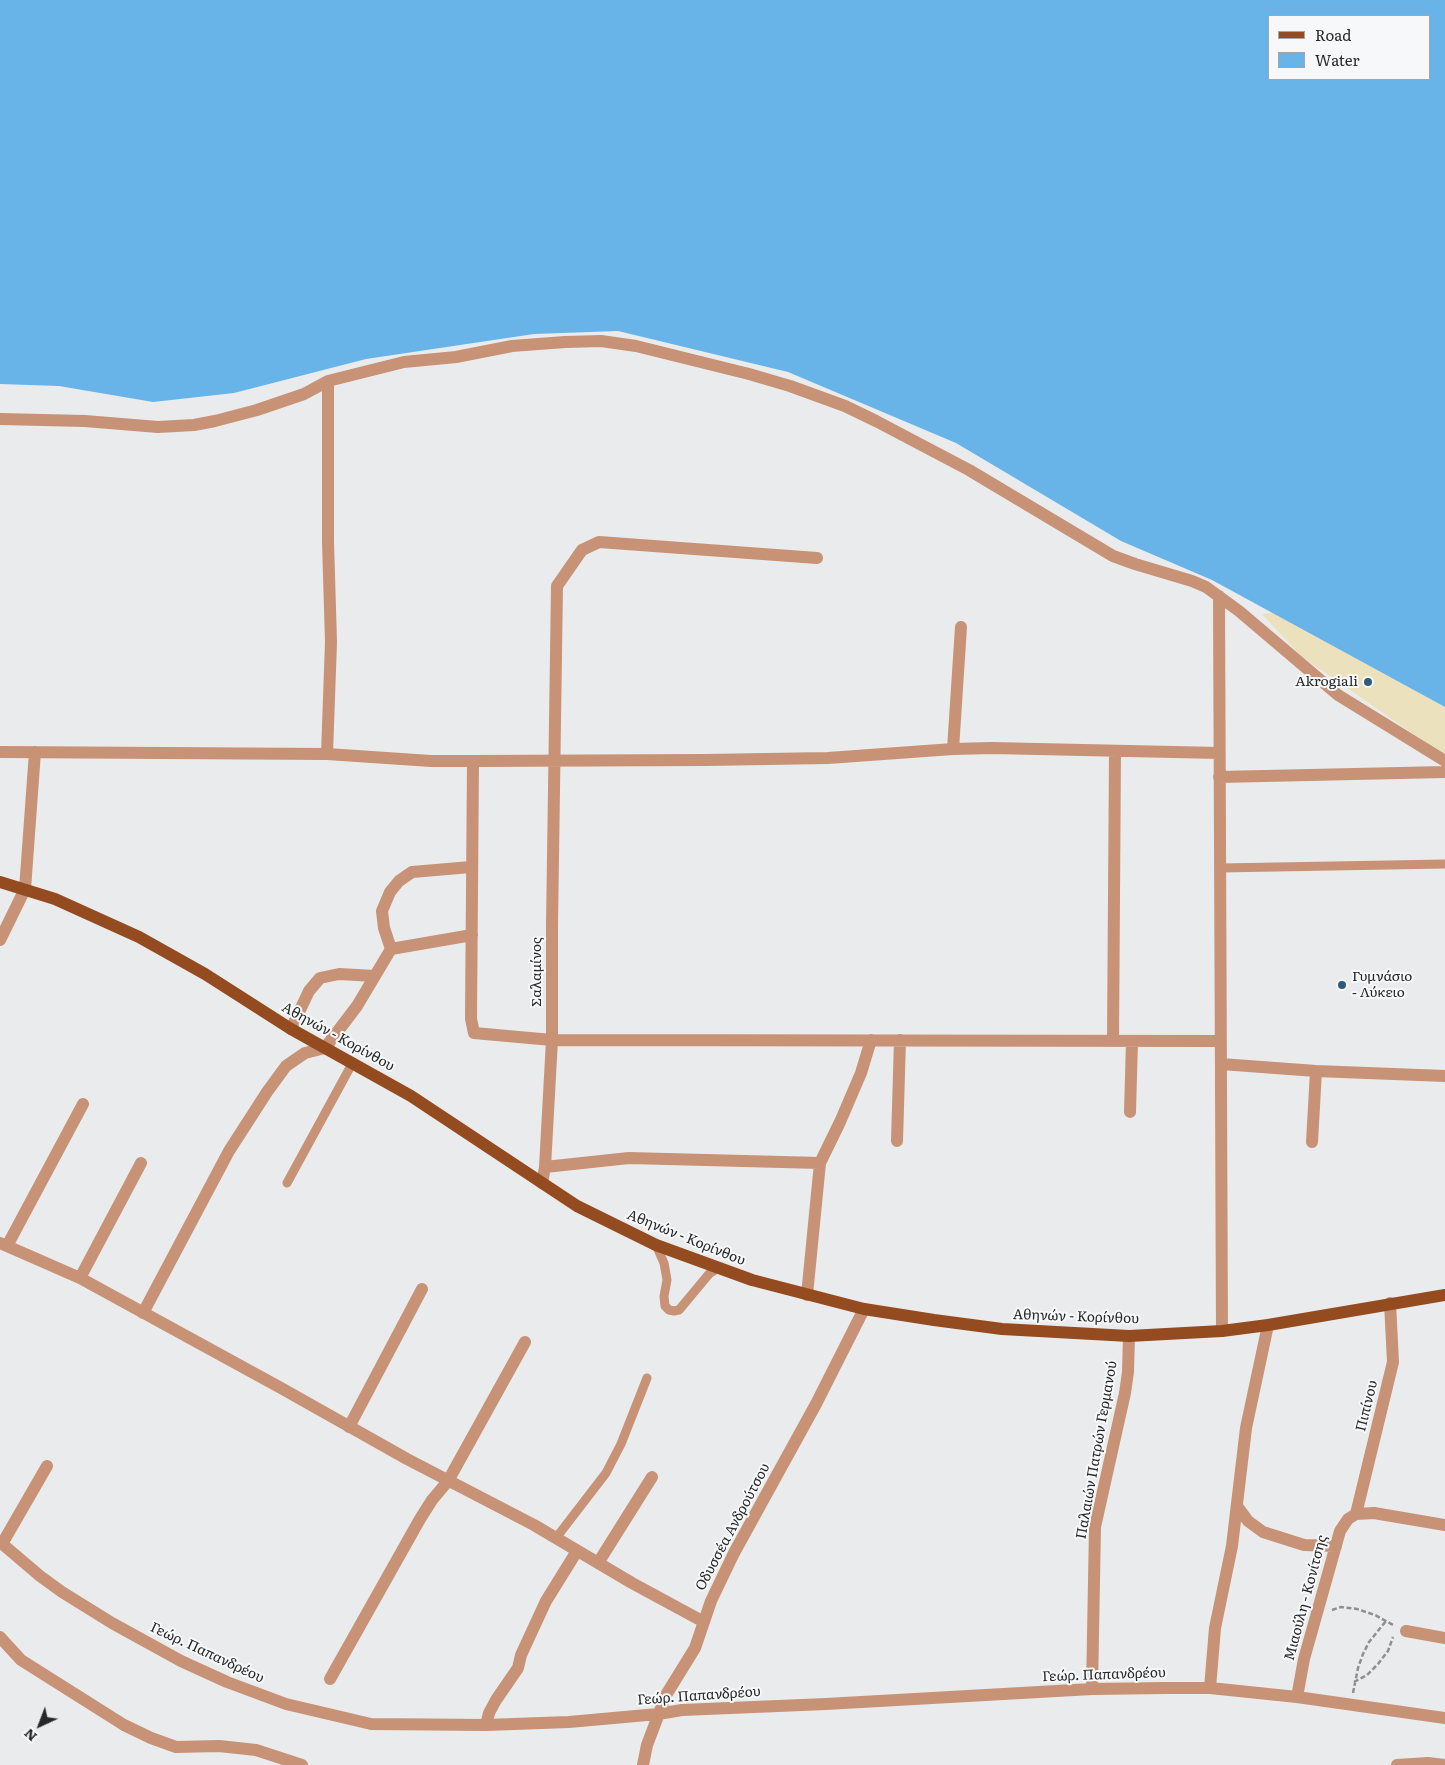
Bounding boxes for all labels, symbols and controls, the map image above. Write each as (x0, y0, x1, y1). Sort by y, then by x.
legend (1268, 15, 1430, 80)
text: Road (1315, 23, 1351, 46)
text: Water (1315, 48, 1360, 71)
place label: Akrogiali (1295, 674, 1358, 690)
marker: Akrogiali (1362, 676, 1374, 688)
street label: Σαλαμίνος (529, 937, 545, 1007)
place label: Γυμνάσιο - Λύκειο (1352, 969, 1412, 1002)
marker: Γυμνάσιο - Λύκειο (1336, 979, 1348, 991)
street label: Αθηνών - Κορίνθου (279, 999, 397, 1075)
street label: Αθηνών - Κορίνθου (624, 1207, 748, 1269)
street label: Αθηνών - Κορίνθου (1013, 1306, 1139, 1328)
street label: Παλαιών Πατρών Γερμανού (1073, 1359, 1121, 1541)
street label: Πιπίνου (1353, 1379, 1381, 1433)
street label: Οδυσσέα Ανδρούτσου (692, 1460, 774, 1594)
street label: Μιαούλη - Κονίτσης (1281, 1533, 1331, 1663)
street label: Γεώρ. Παπανδρέου (147, 1619, 267, 1687)
street label: Γεώρ. Παπανδρέου (1042, 1664, 1166, 1686)
street label: Γεώρ. Παπανδρέου (637, 1683, 761, 1709)
north arrow (15, 1700, 65, 1750)
text: N (19, 1725, 41, 1747)

